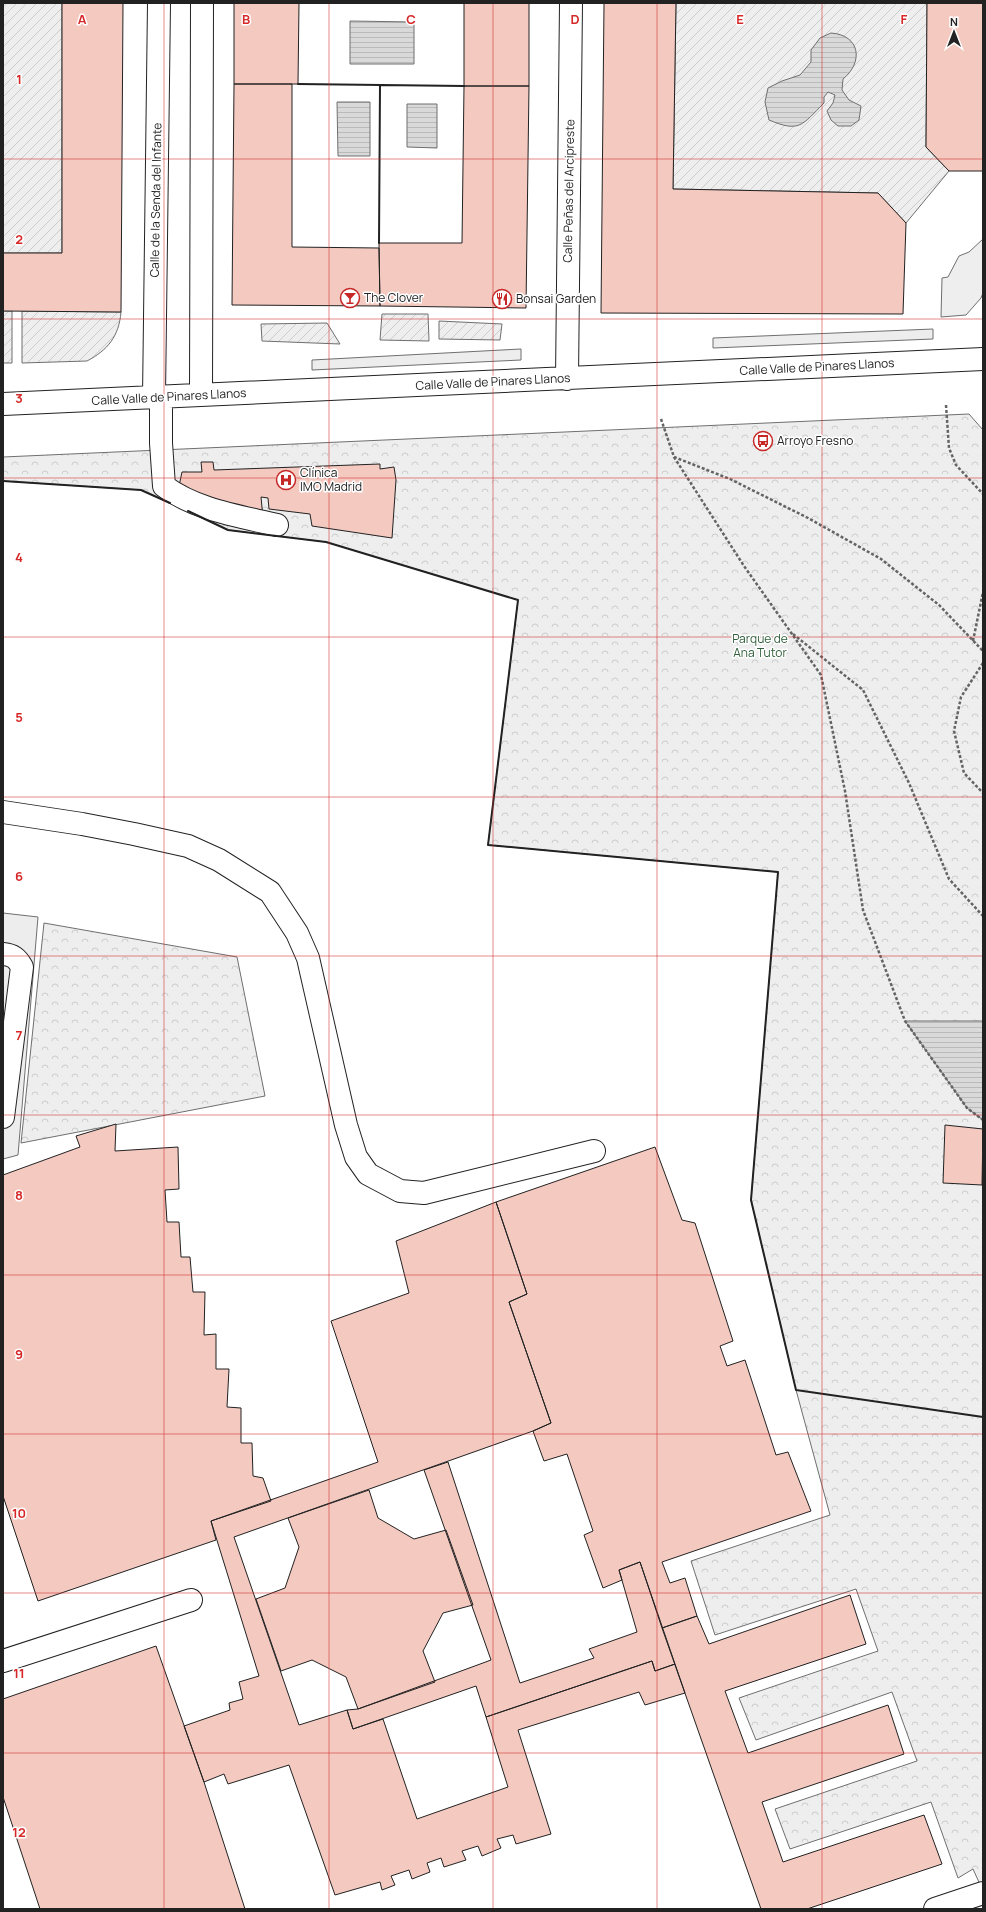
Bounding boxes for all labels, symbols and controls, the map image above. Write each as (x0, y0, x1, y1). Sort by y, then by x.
text: A (78, 10, 87, 28)
text: B (242, 10, 250, 28)
text: C (406, 10, 416, 28)
text: D (570, 10, 580, 28)
text: E (736, 10, 744, 28)
text: F (901, 10, 908, 28)
north arrow (934, 12, 974, 52)
text: N (950, 14, 958, 29)
text: 1 (16, 70, 22, 88)
street label: Calle Peñas del Arcipreste (559, 119, 578, 263)
street label: Calle de la Senda del Infante (146, 122, 165, 278)
text: 2 (15, 230, 23, 248)
bar icon: The Clover (339, 287, 361, 309)
restaurant icon: Bonsai Garden (491, 288, 513, 310)
place label: The Clover (364, 289, 424, 306)
place label: Bonsai Garden (516, 290, 596, 307)
street label: Calle Valle de Pinares Llanos (739, 354, 895, 379)
street label: Calle Valle de Pinares Llanos (415, 369, 571, 394)
street label: Calle Valle de Pinares Llanos (91, 384, 247, 409)
text: 3 (15, 389, 23, 407)
bus stop icon: Arroyo Fresno (752, 430, 774, 452)
place label: Arroyo Fresno (777, 432, 853, 449)
place label: Clínica IMO Madrid (300, 464, 362, 495)
hospital icon: Clínica IMO Madrid (275, 469, 297, 491)
text: 4 (15, 548, 23, 566)
park label: Parque de Ana Tutor (732, 630, 788, 661)
text: 5 (15, 708, 23, 726)
text: 6 (15, 867, 23, 885)
text: 7 (16, 1026, 23, 1044)
text: 8 (15, 1186, 23, 1204)
text: 9 (15, 1345, 23, 1363)
text: 10 (12, 1504, 26, 1522)
text: 11 (13, 1664, 25, 1682)
text: 12 (12, 1823, 26, 1841)

